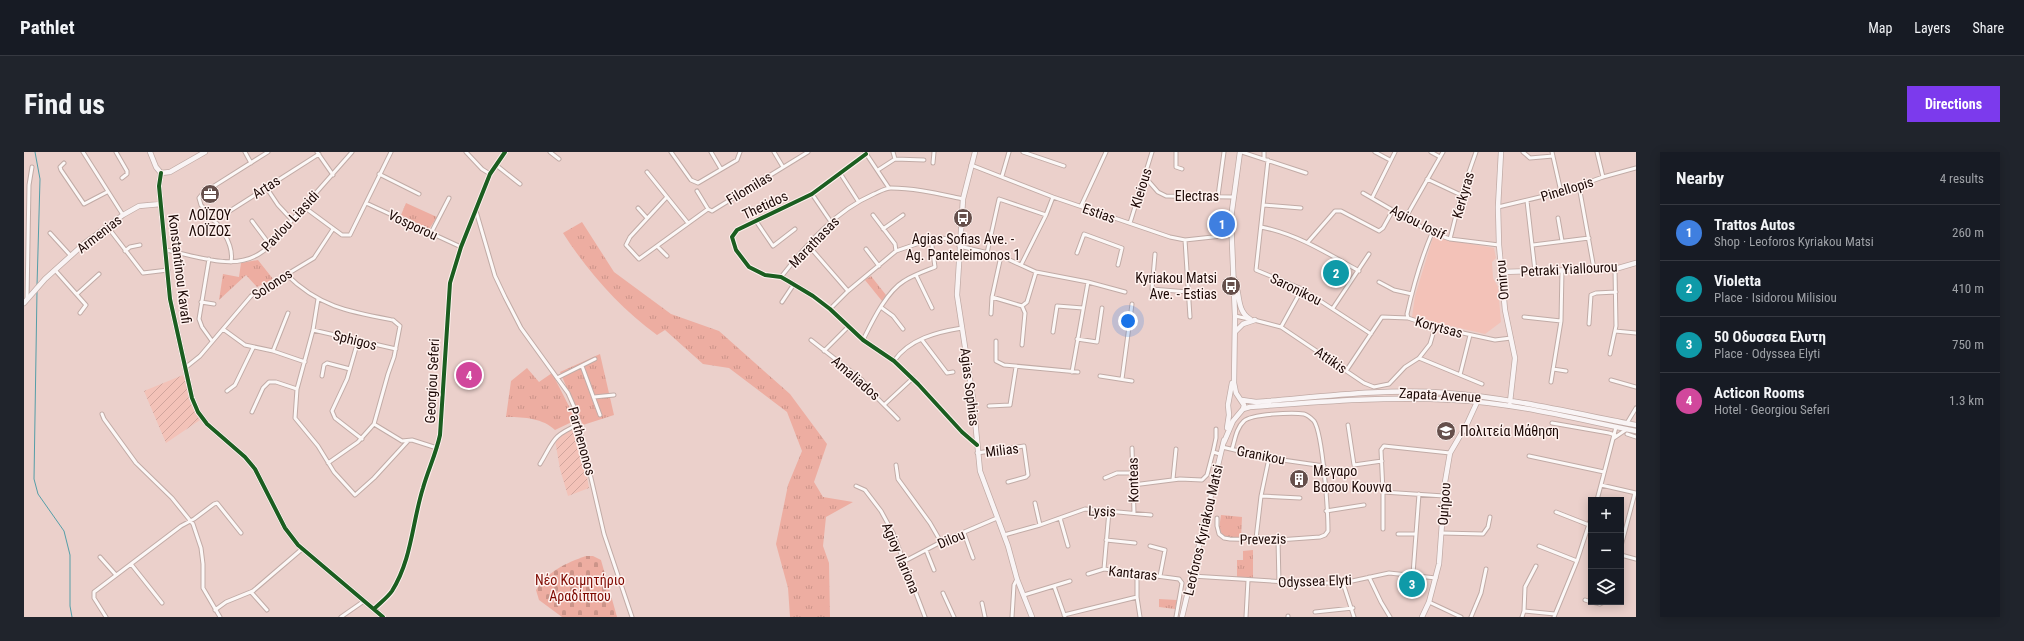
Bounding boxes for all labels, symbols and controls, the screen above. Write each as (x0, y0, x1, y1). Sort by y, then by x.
text: Pathlet (20, 16, 75, 39)
text: Map (1868, 20, 1892, 36)
text: Layers (1914, 20, 1951, 36)
text: Share (1973, 20, 2004, 36)
button: Directions (1907, 86, 2000, 122)
text: Find us (24, 88, 105, 121)
street label: Kleious (1127, 166, 1155, 210)
street label: Filomilas (723, 168, 775, 208)
text: Nearby (1676, 168, 1724, 188)
street label: Kerkyras (1449, 170, 1477, 220)
text: 4 results (1940, 171, 1984, 186)
street label: Artas (249, 172, 283, 202)
street label: Pinellopis (1539, 173, 1595, 205)
office icon: ΛΟΪΖΟΥ ΛΟΪΖΟΣ (199, 183, 221, 205)
street label: Pavlou Liasidi (258, 187, 322, 255)
street label: Thetidos (740, 188, 790, 222)
street label: Electras (1175, 188, 1219, 204)
street label: Estias (1080, 200, 1118, 226)
street label: Agiou Iosif (1388, 201, 1449, 243)
place label: ΛΟΪΖΟΥ ΛΟΪΖΟΣ (189, 207, 232, 239)
street label: Vosporou (386, 207, 440, 243)
bus stop icon: Agias Sofias Ave. - Ag. Panteleimonos 1 (952, 207, 974, 229)
pin: 1 (1209, 209, 1235, 239)
street label: Armenias (73, 212, 125, 256)
street label: Konstantinou Kavafi (165, 213, 195, 325)
street label: Marathasas (786, 213, 842, 271)
text: Trattos Autos (1714, 216, 1795, 234)
text: 1 (1686, 225, 1692, 240)
text: 260 m (1952, 225, 1984, 240)
place label: Agias Sofias Ave. - Ag. Panteleimonos 1 (906, 231, 1020, 263)
text: Shop · Leoforos Kyriakou Matsi (1714, 234, 1874, 249)
pin: 2 (1323, 258, 1349, 288)
street label: Petraki Yiallourou (1520, 258, 1618, 280)
street label: Omirou (1492, 259, 1512, 301)
street label: Solonos (249, 265, 295, 303)
place label: Kyriakou Matsi Ave. - Estias (1135, 270, 1217, 302)
street label: Saronikou (1268, 270, 1324, 308)
text: Violetta (1714, 272, 1761, 290)
bus stop icon: Kyriakou Matsi Ave. - Estias (1220, 275, 1242, 297)
text: 2 (1686, 281, 1692, 296)
text: 410 m (1952, 281, 1984, 296)
text: Place · Isidorou Milisiou (1714, 290, 1837, 305)
your location (1118, 311, 1138, 331)
street label: Korytsas (1414, 313, 1464, 341)
street label: Sphigos (331, 327, 379, 353)
text: 50 Οδυσσεα Ελυτη (1714, 328, 1826, 346)
text: 3 (1686, 337, 1692, 352)
text: 750 m (1952, 337, 1984, 352)
street label: Georgiou Seferi (422, 338, 442, 424)
street label: Attikis (1312, 343, 1350, 377)
text: Place · Odyssea Elyti (1714, 346, 1820, 361)
street label: Agias Sophias (957, 347, 983, 427)
street label: Amaliados (829, 353, 883, 403)
pin: 4 (456, 360, 482, 390)
text: Acticon Rooms (1714, 384, 1805, 402)
street label: Zapata Avenue (1399, 385, 1482, 405)
text: 4 (1686, 393, 1692, 408)
text: 1.3 km (1949, 393, 1984, 408)
text: Hotel · Georgiou Seferi (1714, 402, 1830, 417)
street label: Parthenonos (565, 405, 599, 477)
school or university icon: Πολιτεία Μάθηση (1435, 420, 1457, 442)
place label: Πολιτεία Μάθηση (1460, 423, 1559, 439)
street label: Milias (984, 440, 1020, 460)
street label: Granikou (1235, 442, 1287, 468)
street label: Konteas (1125, 457, 1141, 503)
street label: Leoforos Kyriakou Matsi (1180, 463, 1226, 597)
place label: Μεγαρο Βασου Κουννα (1313, 463, 1392, 495)
building icon: Μεγαρο Βασου Κουννα (1288, 468, 1310, 490)
street label: Ομήρου (1435, 482, 1454, 526)
map controls (1588, 497, 1624, 605)
button: + (1588, 497, 1624, 533)
street label: Lysis (1088, 503, 1116, 519)
street label: Agioy Ilariona (879, 520, 923, 596)
street label: Dilou (935, 526, 967, 552)
street label: Prevezis (1240, 531, 1286, 547)
button: − (1588, 533, 1624, 569)
street label: Kantaras (1108, 562, 1158, 584)
pin: 3 (1399, 569, 1425, 599)
button: layers (1588, 569, 1624, 605)
park label: Νέο Κοιμητήριο Αραδίππου (535, 572, 625, 604)
street label: Odyssea Elyti (1278, 572, 1352, 590)

